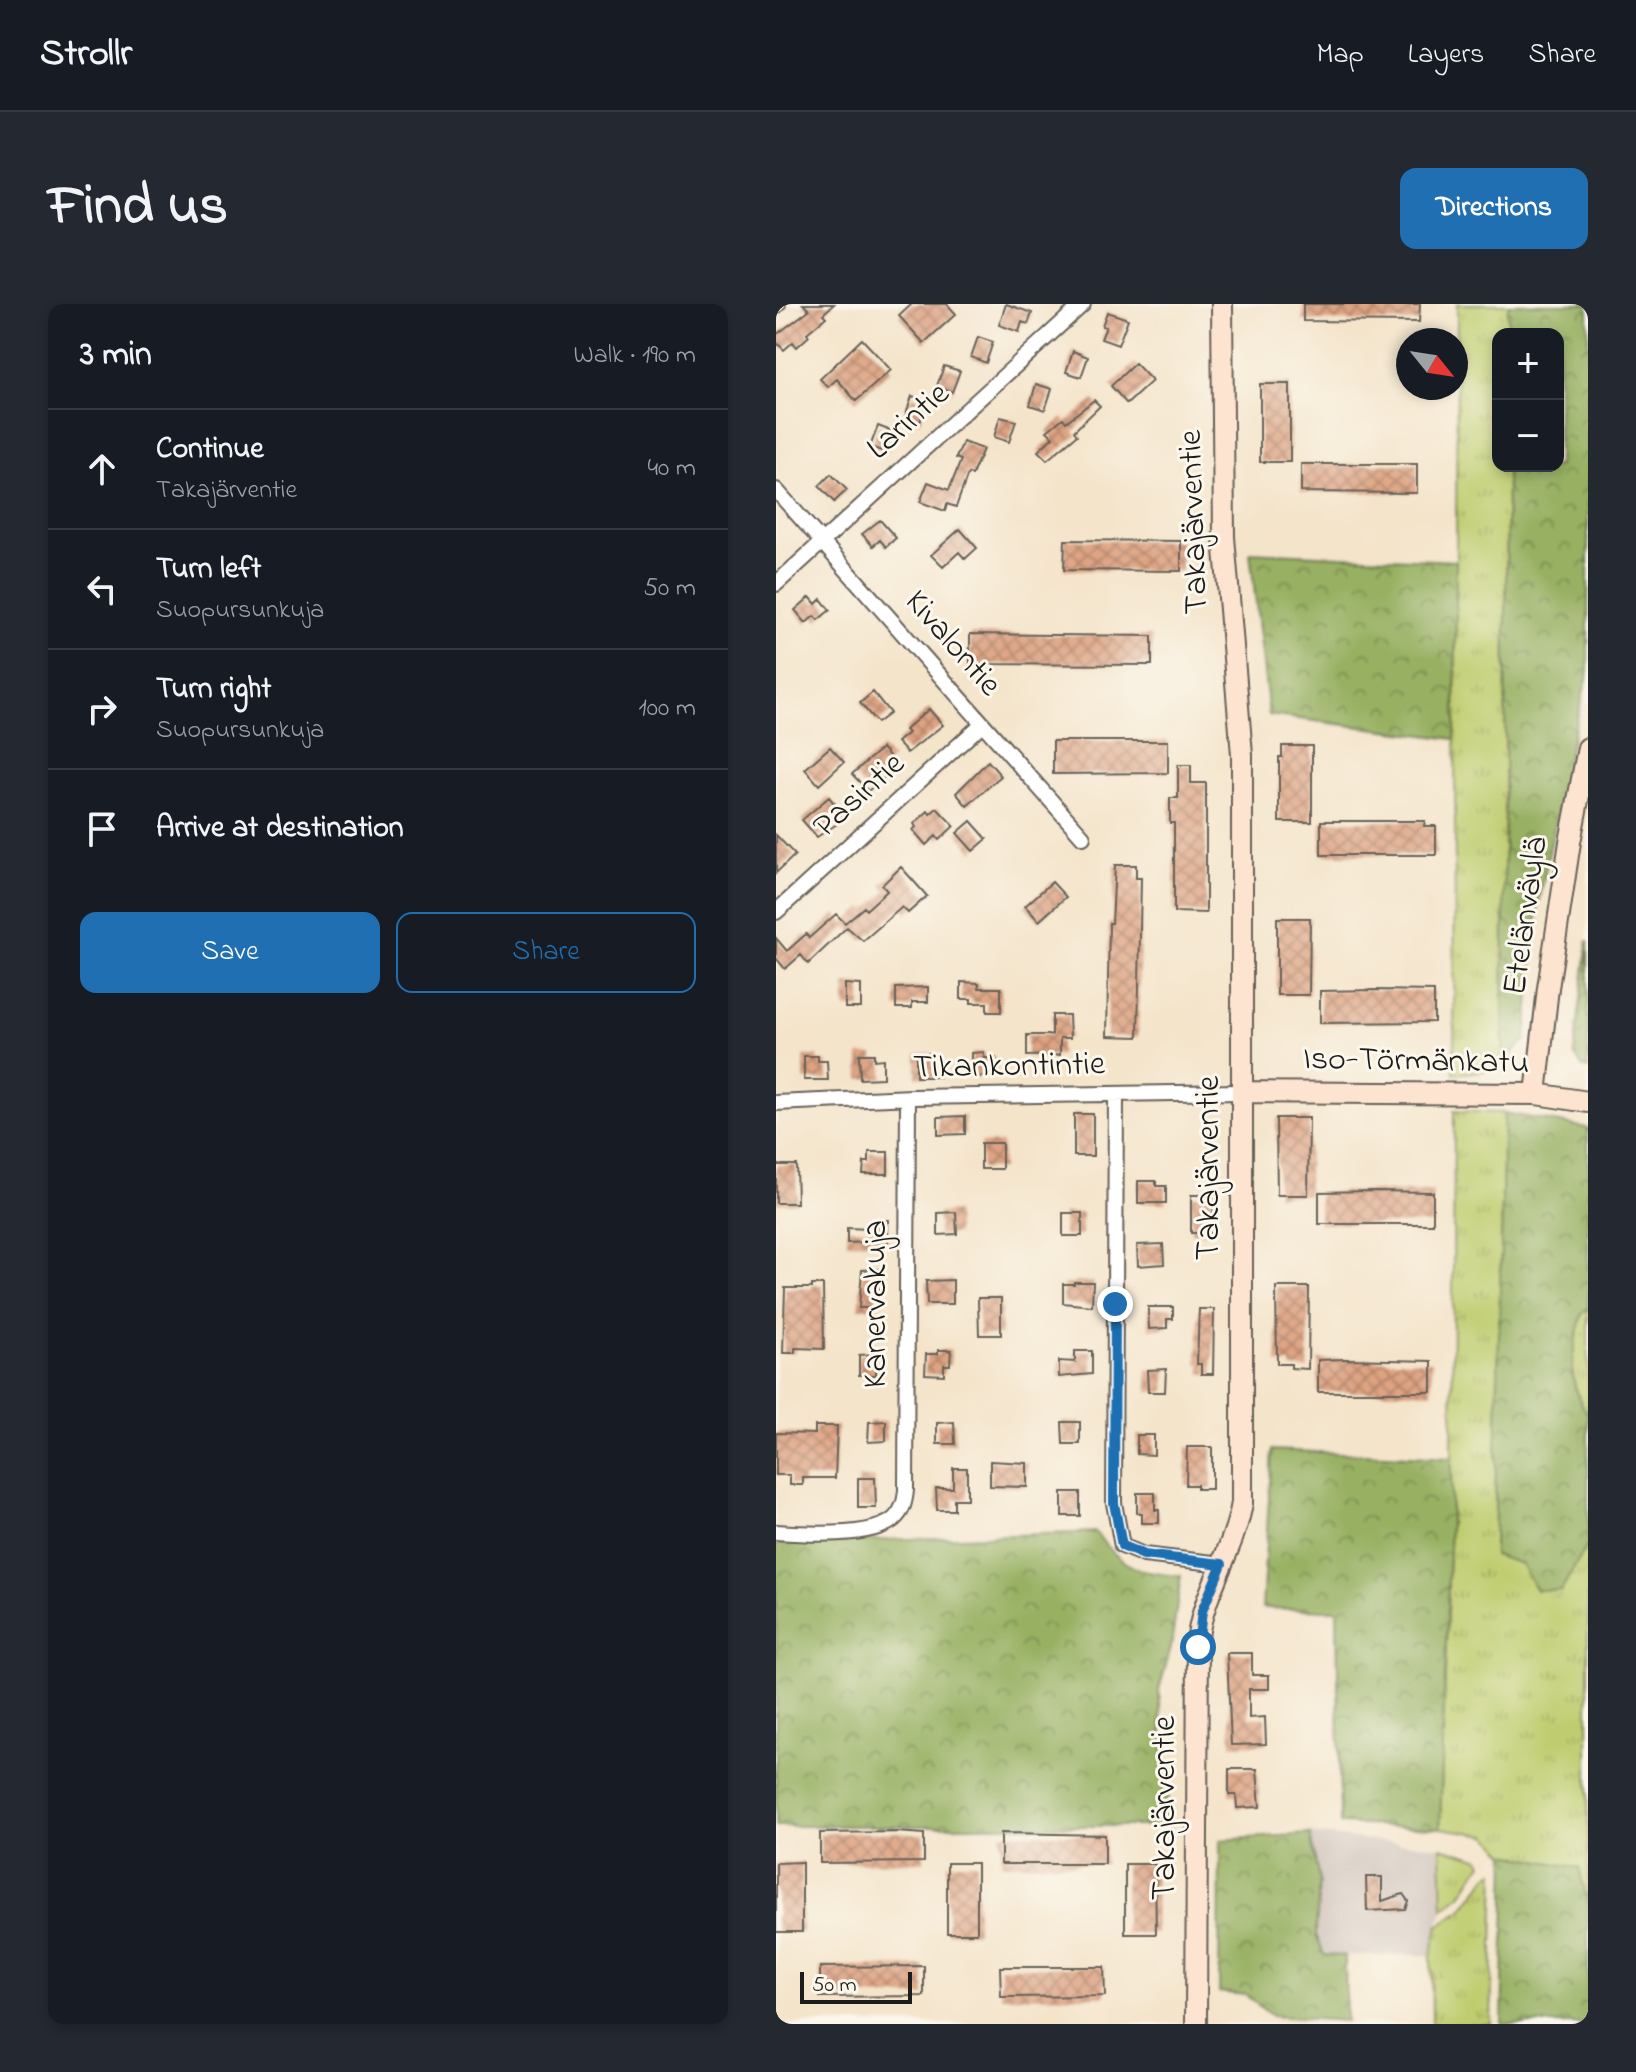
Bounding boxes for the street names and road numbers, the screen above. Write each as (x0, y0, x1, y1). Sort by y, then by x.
street label: Larintie (856, 370, 962, 473)
street label: Takajärventie (1167, 428, 1223, 615)
street label: Kivalontie (891, 580, 1013, 709)
street label: Pasintie (803, 740, 918, 851)
street label: Etelänväylä (1491, 834, 1563, 998)
street label: Iso-Törmänkatu (1302, 1035, 1530, 1089)
street label: Tikankontintie (913, 1040, 1106, 1094)
street label: Takajärventie (1185, 1075, 1235, 1260)
street label: Kanervakuja (852, 1220, 902, 1388)
street label: Takajärventie (1141, 1715, 1191, 1900)

